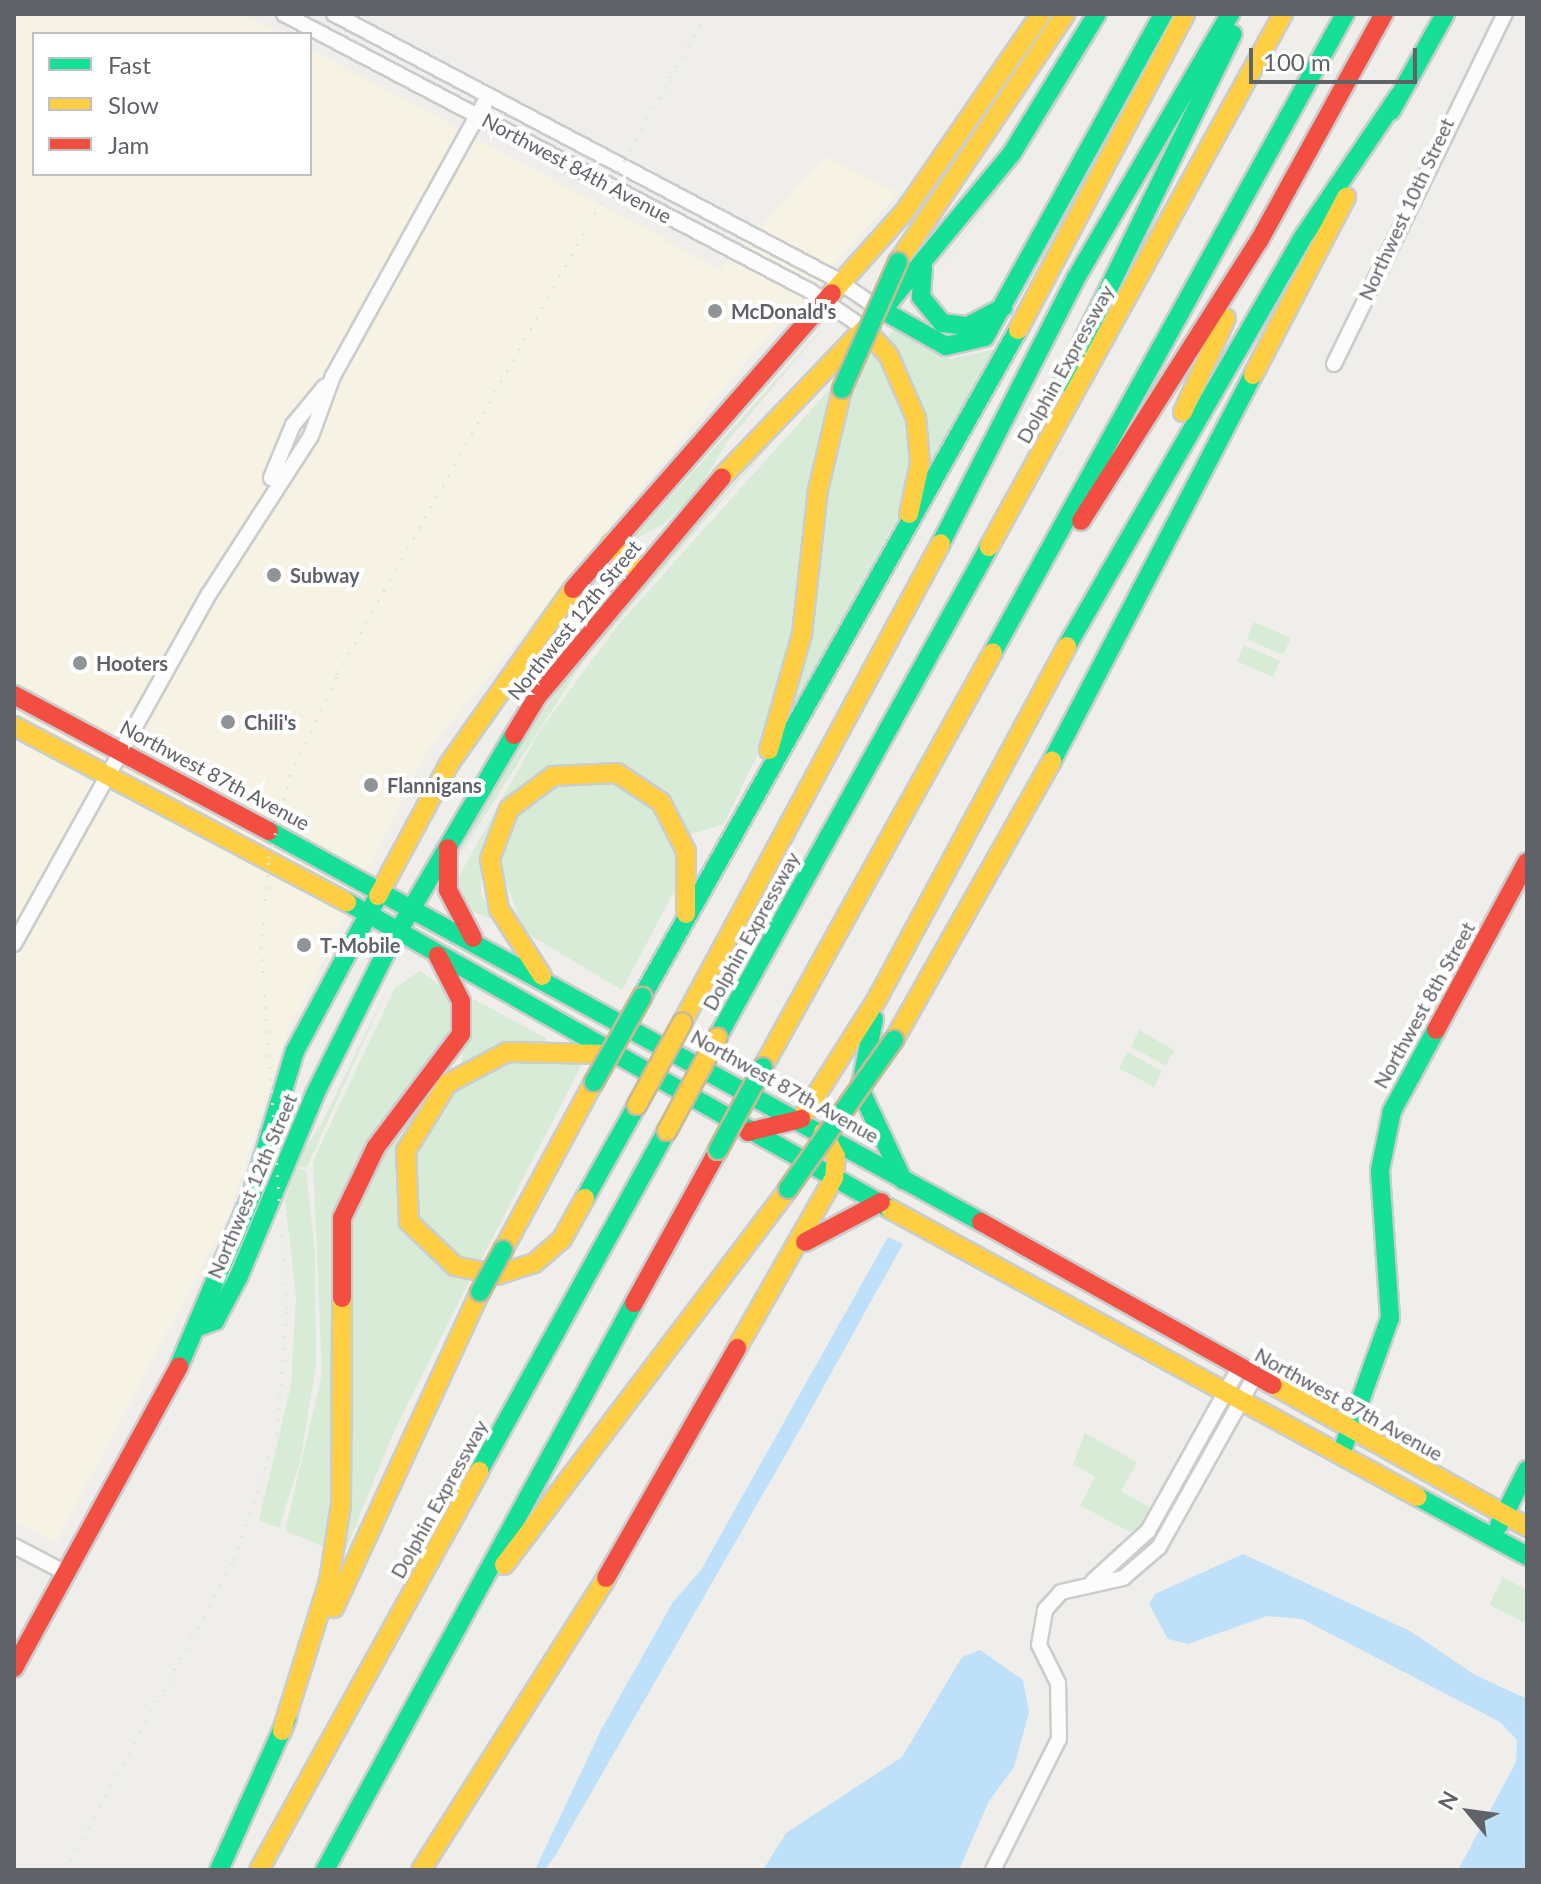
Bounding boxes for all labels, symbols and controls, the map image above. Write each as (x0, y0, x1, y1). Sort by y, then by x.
legend (32, 32, 312, 176)
scale bar (1253, 32, 1421, 82)
text: 100 m (1263, 47, 1331, 76)
text: Fast (108, 50, 151, 79)
text: Slow (108, 90, 159, 119)
street label: Northwest 84th Avenue (478, 108, 676, 228)
street label: Northwest 10th Street (1353, 114, 1459, 304)
text: Jam (108, 130, 149, 159)
street label: Dolphin Expressway (1011, 280, 1119, 448)
place label: McDonald's (731, 299, 836, 323)
marker: McDonald's (706, 302, 724, 320)
street label: Northwest 12th Street (502, 535, 646, 705)
place label: Subway (290, 563, 360, 587)
marker: Subway (265, 566, 283, 584)
place label: Hooters (96, 651, 168, 675)
marker: Hooters (71, 654, 89, 672)
place label: Chili's (244, 710, 296, 734)
marker: Chili's (219, 713, 237, 731)
street label: Northwest 87th Avenue (116, 715, 314, 835)
place label: Flannigans (387, 773, 482, 797)
marker: Flannigans (362, 776, 380, 794)
street label: Dolphin Expressway (697, 847, 805, 1015)
street label: Northwest 8th Street (1368, 918, 1480, 1092)
place label: T-Mobile (320, 933, 400, 957)
marker: T-Mobile (295, 936, 313, 954)
street label: Northwest 87th Avenue (687, 1024, 883, 1148)
street label: Northwest 12th Street (202, 1090, 302, 1282)
street label: Northwest 87th Avenue (1251, 1342, 1447, 1466)
street label: Dolphin Expressway (385, 1415, 493, 1583)
north arrow (1429, 1772, 1509, 1852)
text: N (1432, 1786, 1463, 1814)

